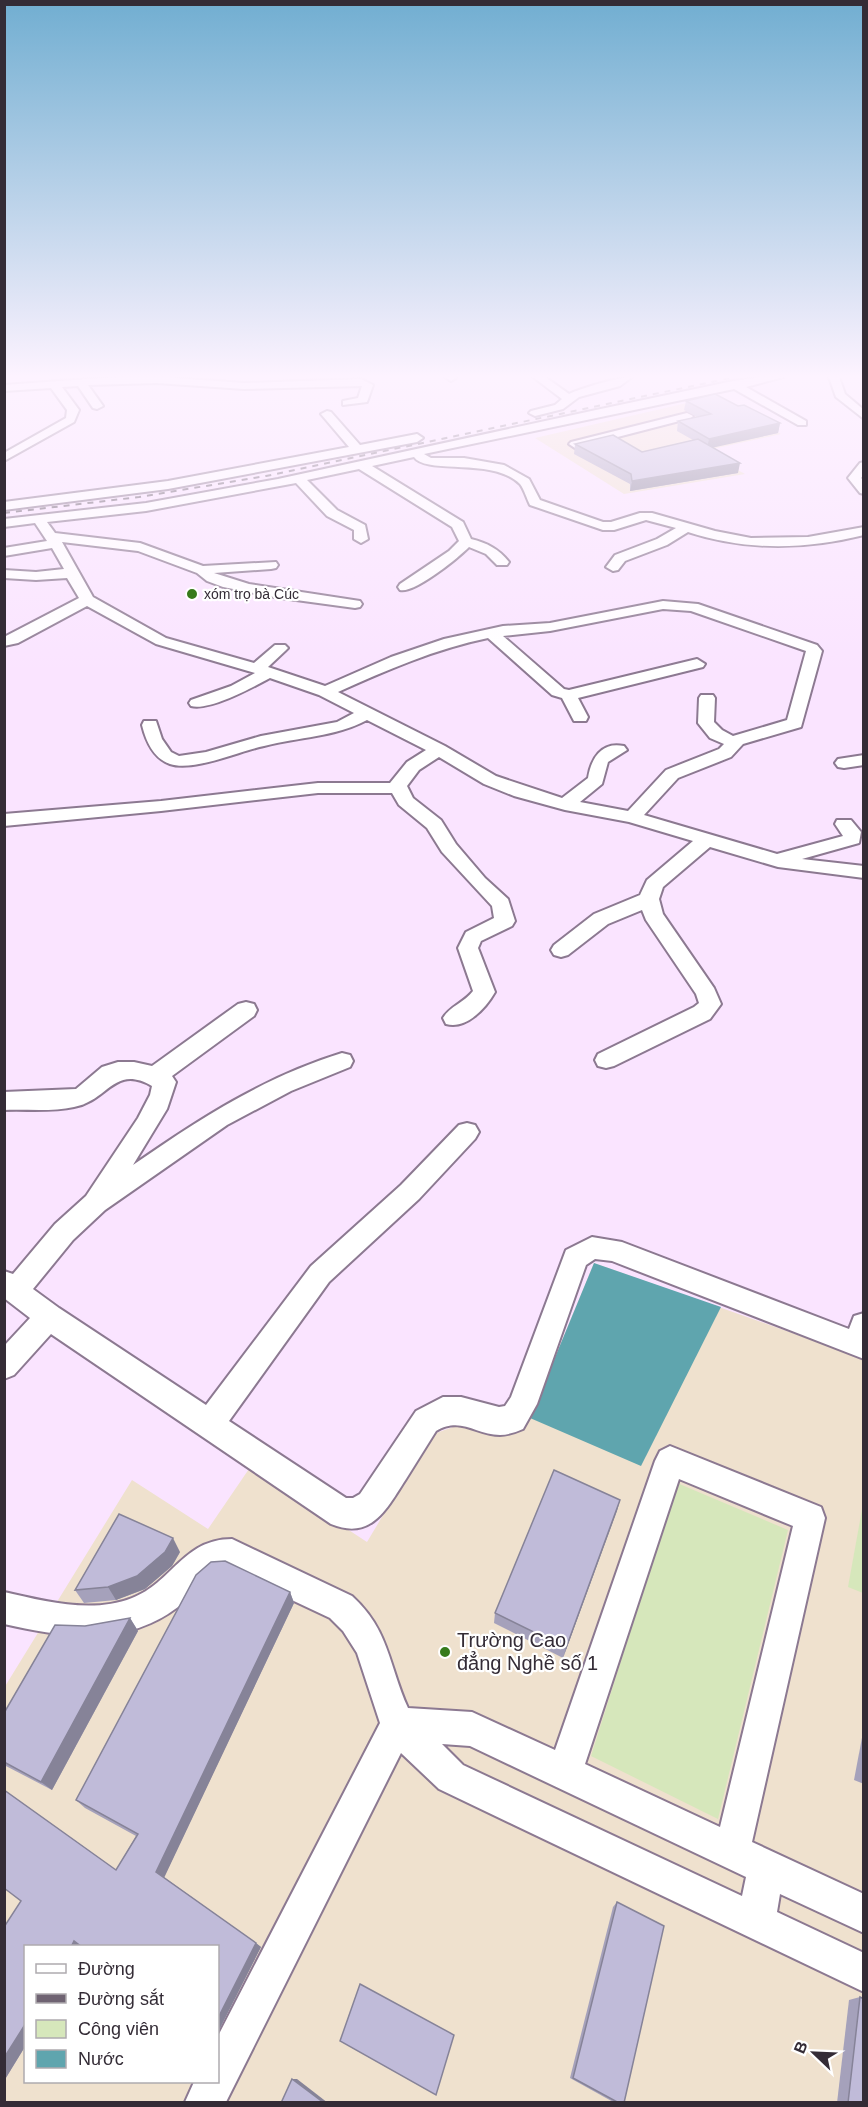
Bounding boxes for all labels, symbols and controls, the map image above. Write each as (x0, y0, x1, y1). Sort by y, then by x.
place label: xóm trọ bà Cúc (204, 586, 299, 602)
marker: xóm trọ bà Cúc (185, 587, 199, 601)
place label: Trường Cao đẳng Nghề số 1 (457, 1629, 598, 1674)
marker: Trường Cao đẳng Nghề số 1 (438, 1645, 452, 1659)
legend (24, 1945, 219, 2083)
text: Đường (78, 1959, 135, 1979)
text: Đường sắt (78, 1988, 164, 2009)
text: Công viên (78, 2019, 159, 2039)
north arrow (784, 2023, 844, 2083)
text: B (791, 2039, 811, 2056)
text: Nước (78, 2049, 124, 2069)

